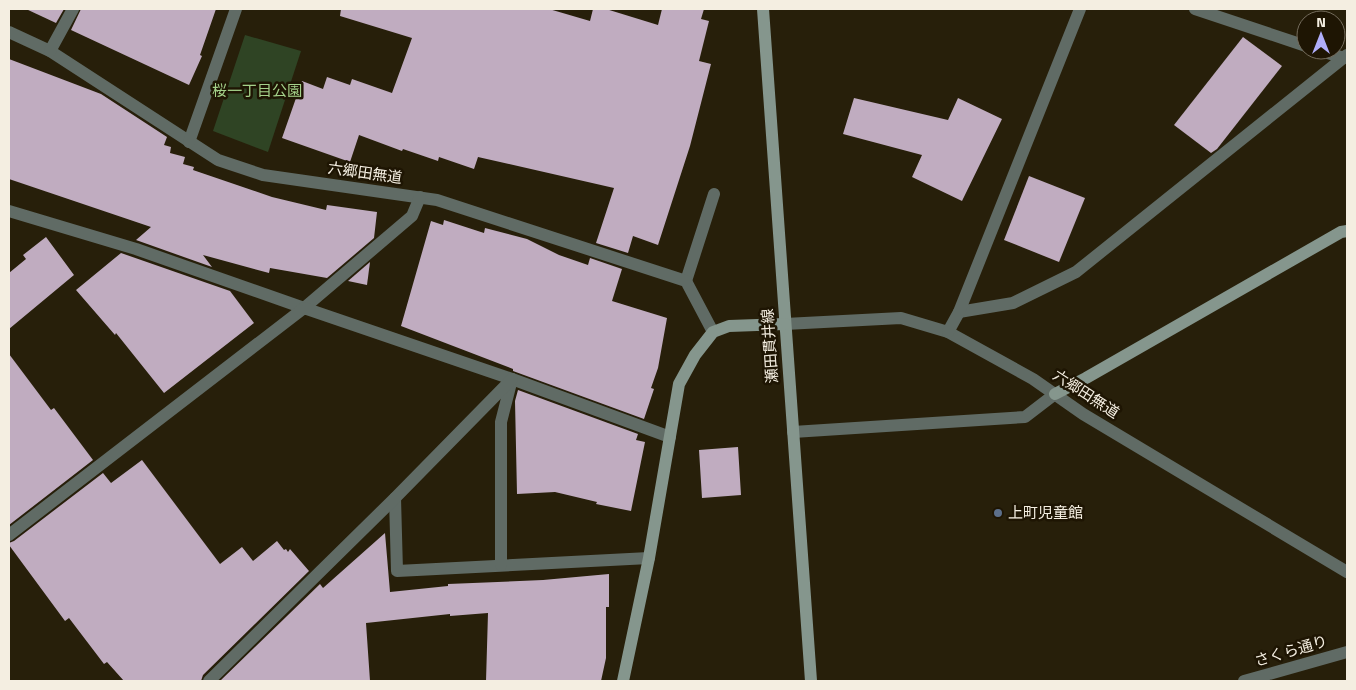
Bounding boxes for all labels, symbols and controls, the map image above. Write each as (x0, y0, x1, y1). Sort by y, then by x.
north arrow (1296, 10, 1346, 60)
text: N (1316, 11, 1326, 32)
park label: 桜一丁目公園 (212, 79, 302, 102)
street label: 六郷田無道 (326, 156, 404, 189)
street label: 瀬田貫井線 (755, 308, 784, 384)
street label: 六郷田無道 (1049, 364, 1124, 424)
place label: 上町児童館 (1008, 501, 1083, 524)
marker: 上町児童館 (992, 507, 1004, 519)
street label: さくら通り (1252, 629, 1330, 672)

